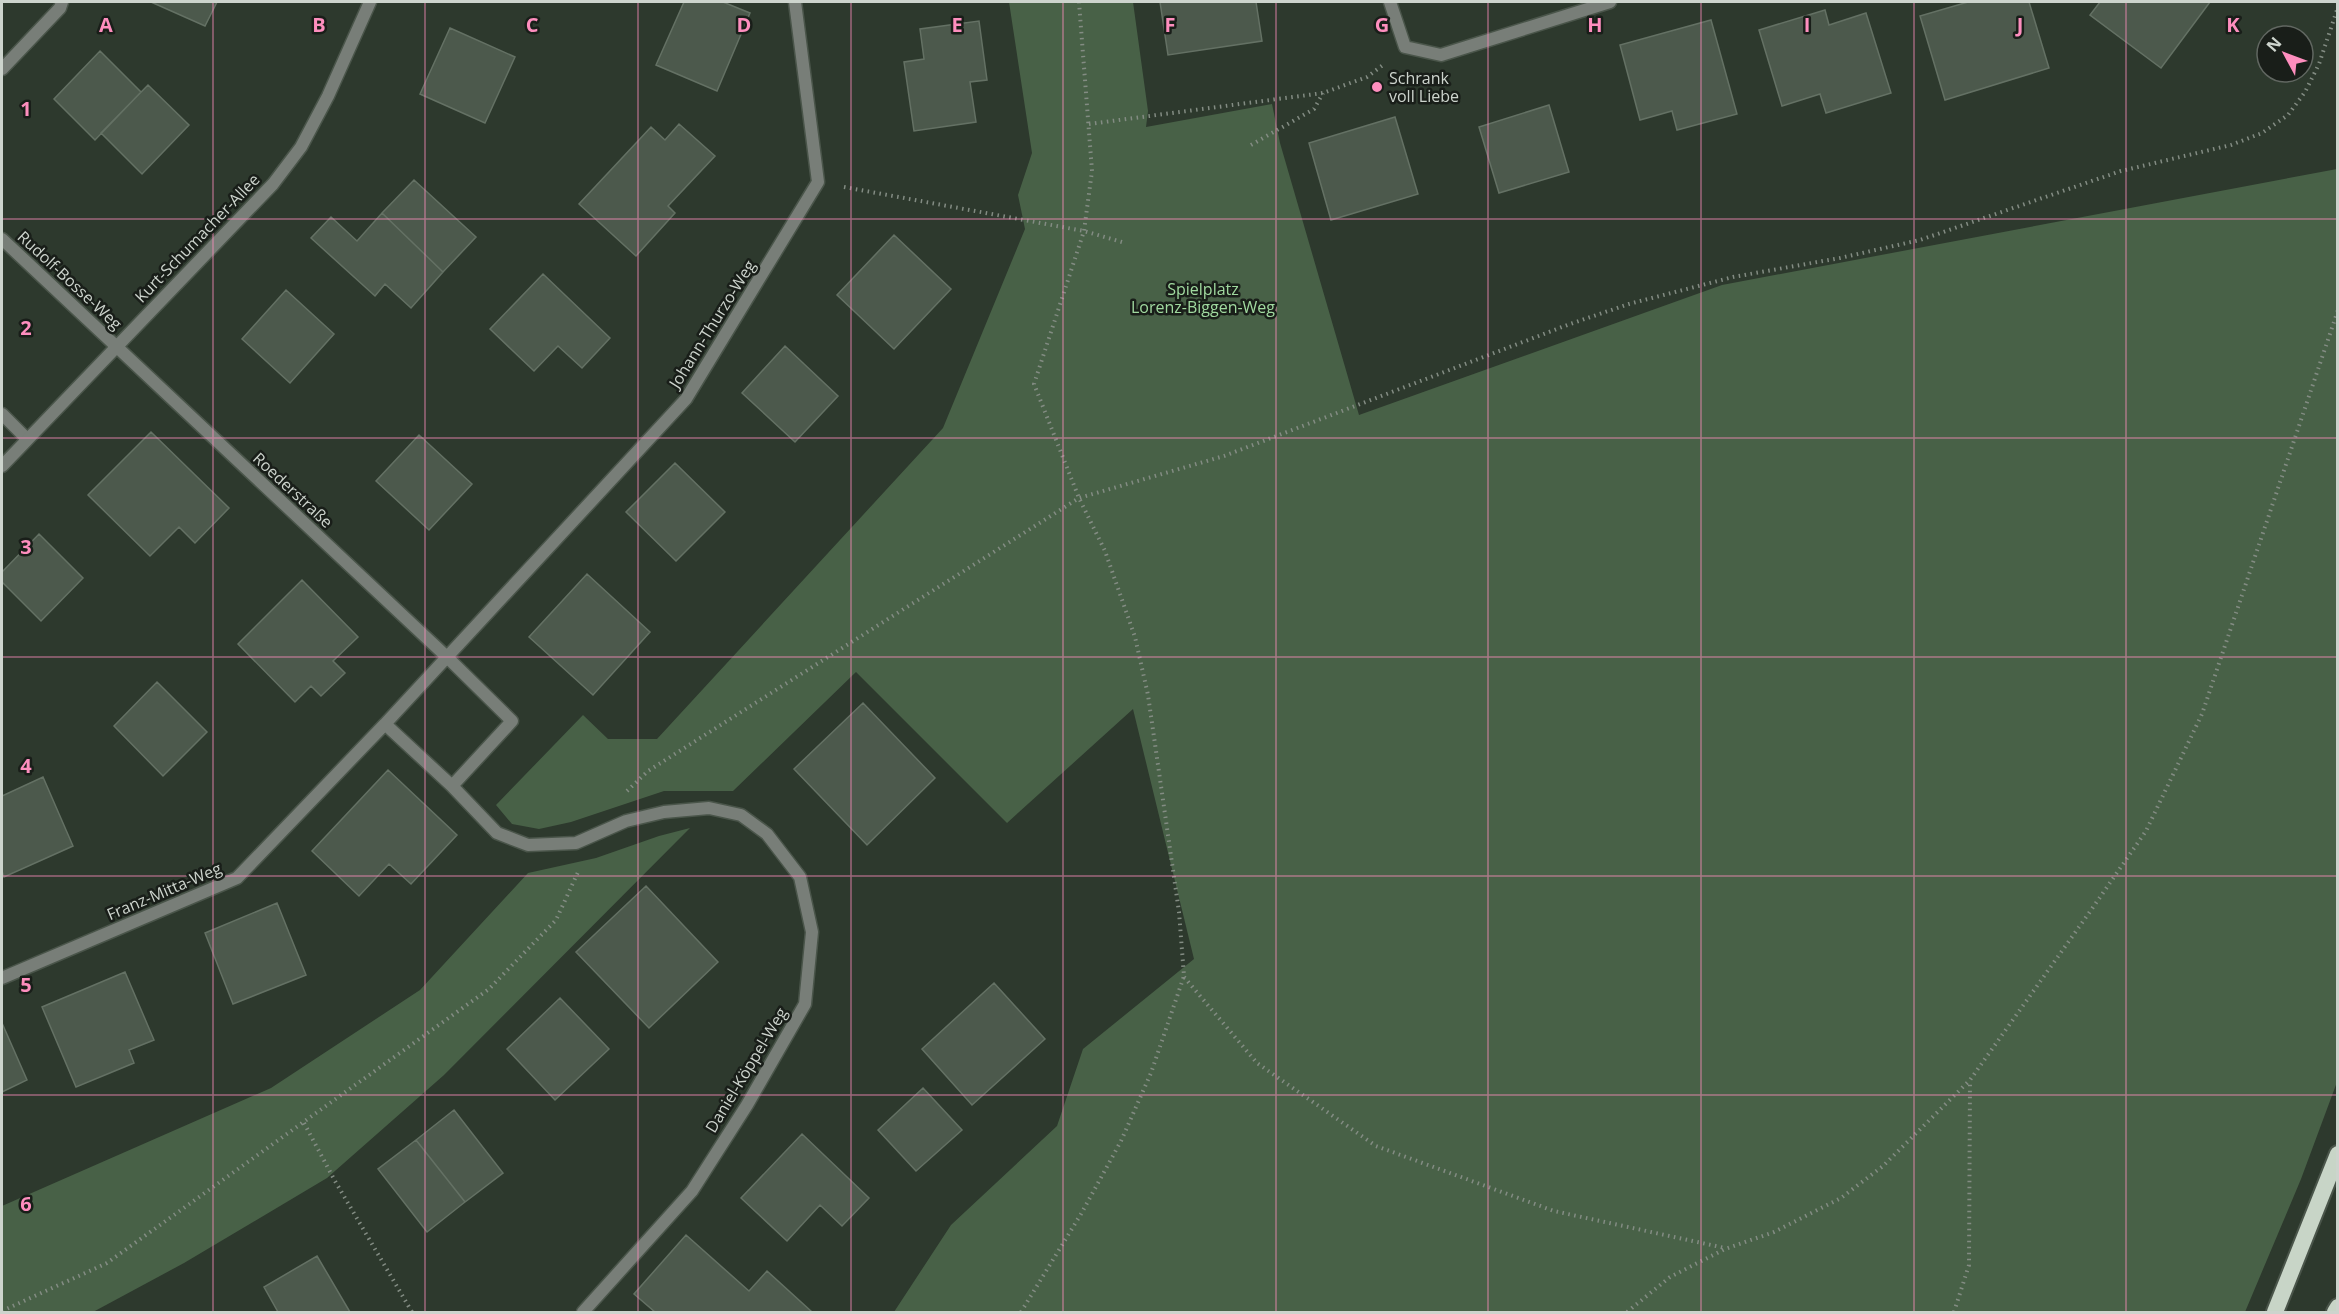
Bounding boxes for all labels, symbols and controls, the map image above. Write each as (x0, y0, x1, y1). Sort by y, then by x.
text: A (99, 11, 113, 38)
text: B (312, 11, 326, 38)
text: C (526, 11, 539, 38)
text: D (737, 11, 751, 38)
text: E (951, 11, 963, 38)
text: F (1165, 11, 1175, 38)
text: G (1375, 11, 1389, 38)
text: H (1587, 11, 1603, 38)
text: I (1804, 11, 1810, 38)
text: J (2015, 11, 2023, 38)
text: K (2226, 11, 2240, 38)
north arrow (2255, 24, 2315, 84)
text: N (2261, 32, 2286, 56)
place label: Schrank voll Liebe (1389, 67, 1459, 107)
marker: Schrank voll Liebe (1370, 80, 1384, 94)
text: 1 (20, 95, 32, 122)
street label: Kurt-Schumacher-Allee (130, 169, 264, 307)
street label: Rudolf-Bosse-Weg (13, 226, 127, 334)
street label: Johann-Thurzo-Weg (663, 256, 760, 394)
park label: Spielplatz Lorenz-Biggen-Weg (1131, 278, 1275, 318)
text: 2 (20, 314, 32, 341)
street label: Roederstraße (248, 447, 338, 533)
text: 3 (20, 533, 32, 560)
text: 4 (20, 752, 32, 779)
street label: Franz-Mitta-Weg (103, 857, 225, 925)
text: 5 (20, 971, 32, 998)
street label: Daniel-Köppel-Weg (700, 1003, 792, 1137)
text: 6 (20, 1190, 32, 1217)

